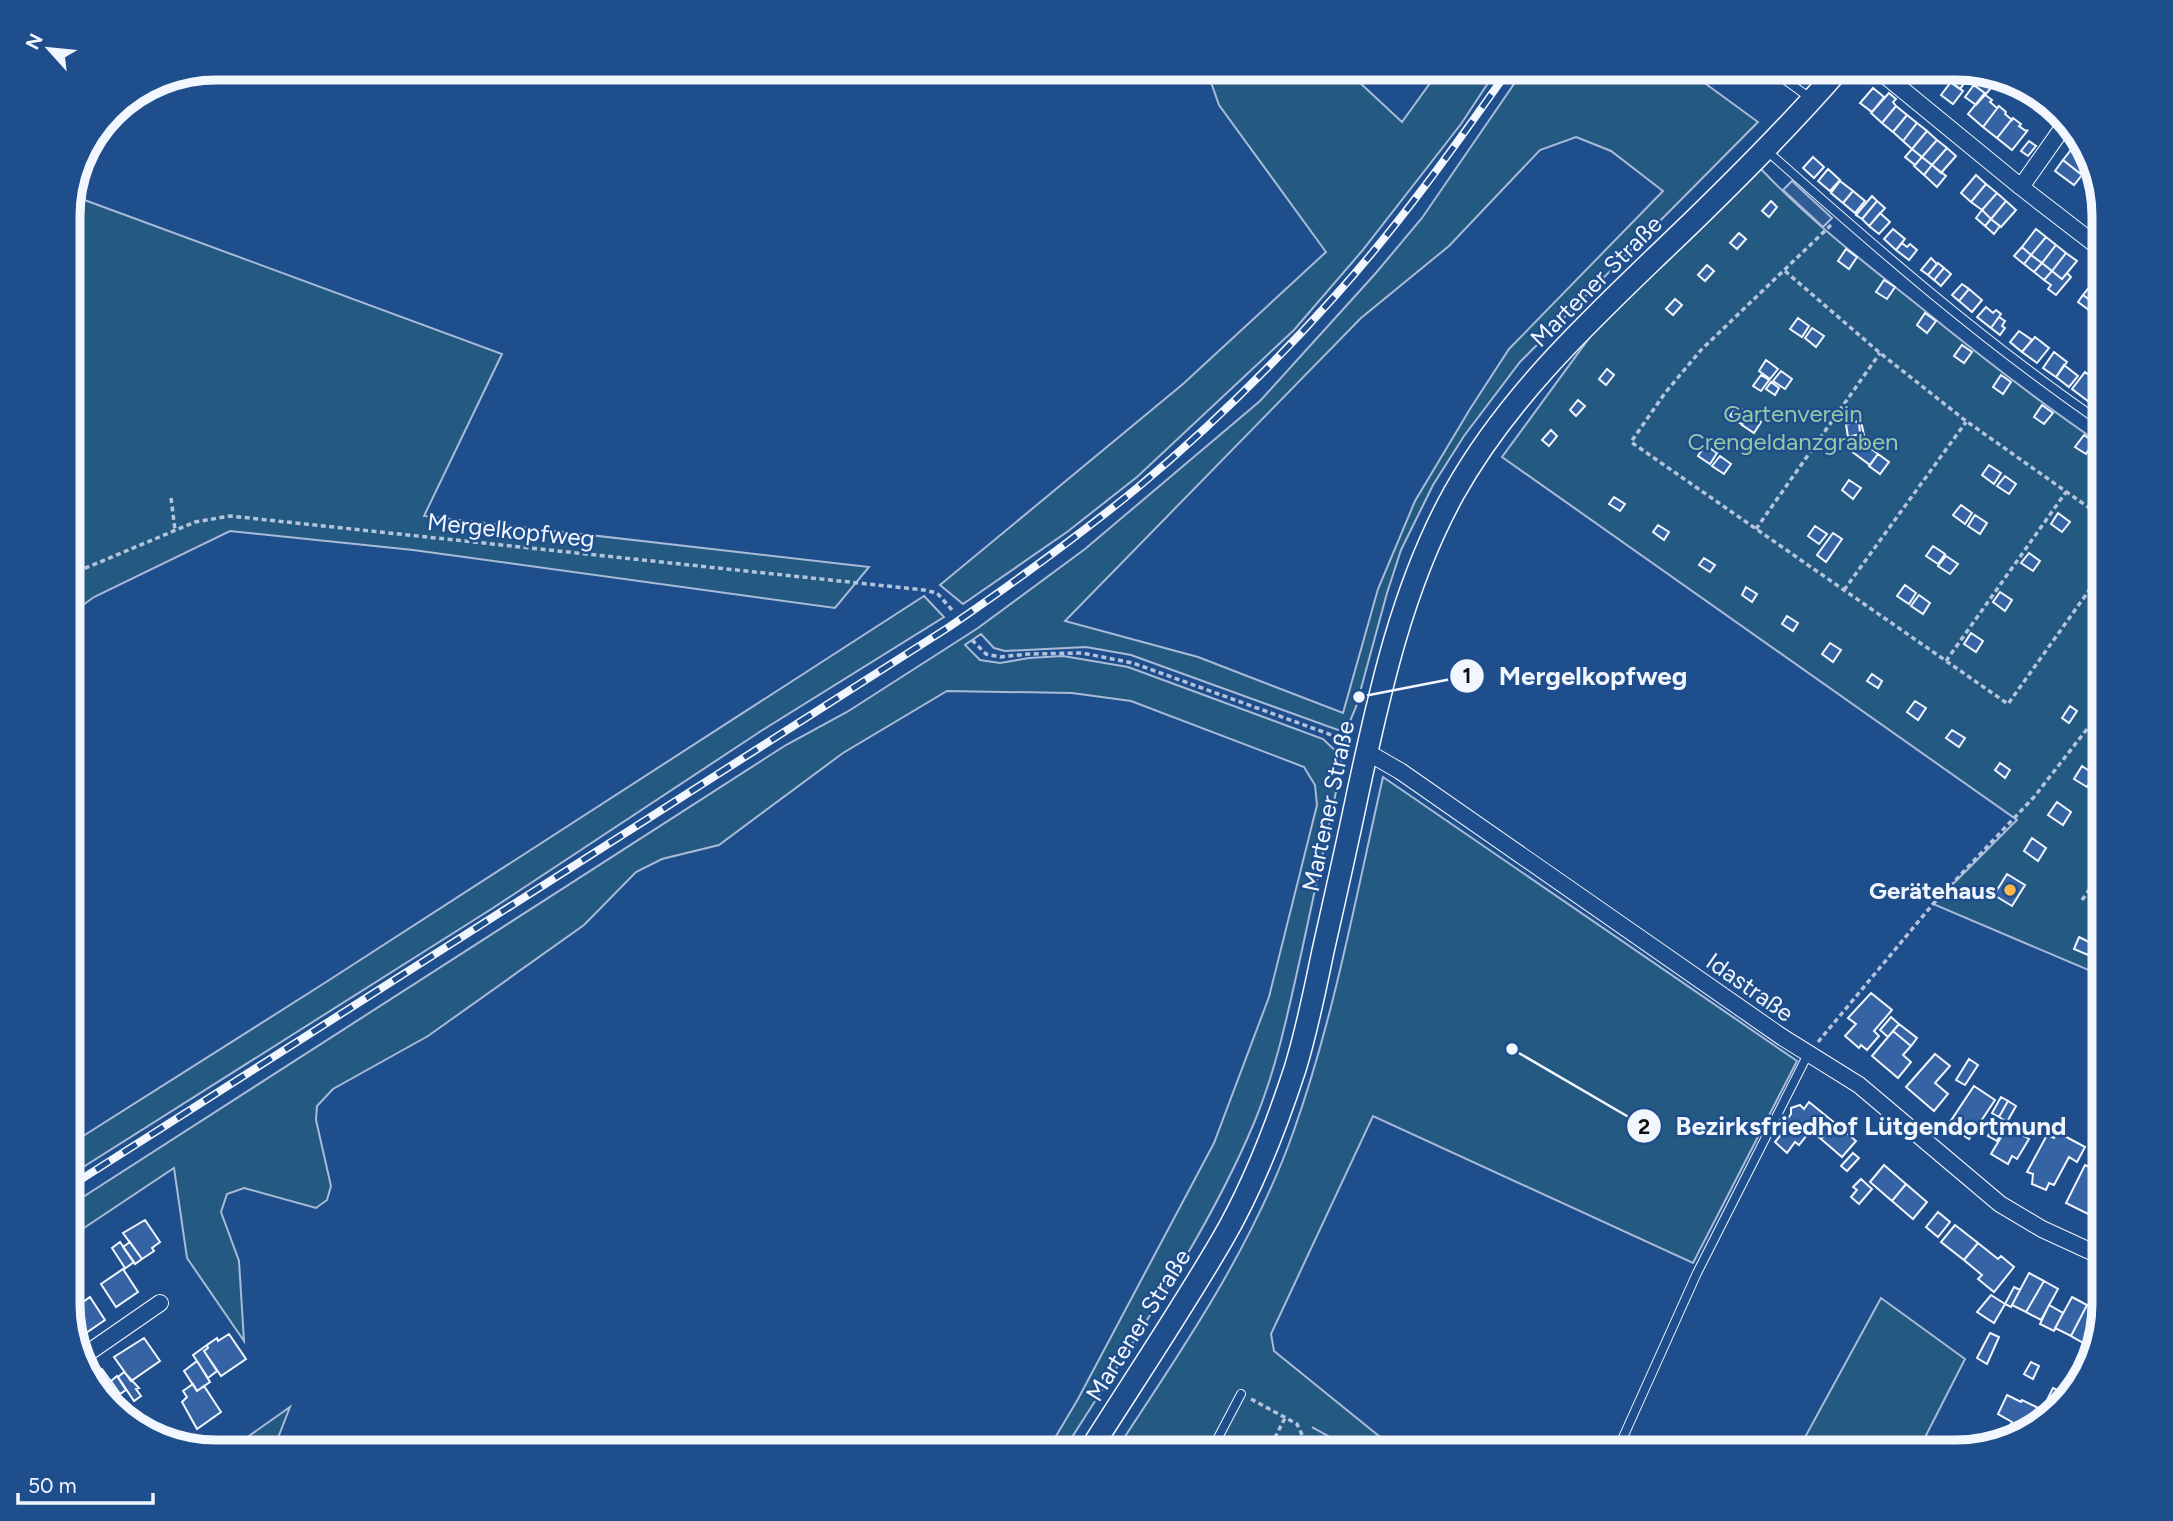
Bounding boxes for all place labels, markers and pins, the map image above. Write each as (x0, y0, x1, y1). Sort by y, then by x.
callout: Mergelkopfweg (1449, 652, 1701, 699)
place label: Gerätehaus (1869, 876, 1996, 905)
marker: Gerätehaus (2002, 882, 2018, 898)
callout: Bezirksfriedhof Lütgendortmund (1626, 1103, 2080, 1150)

